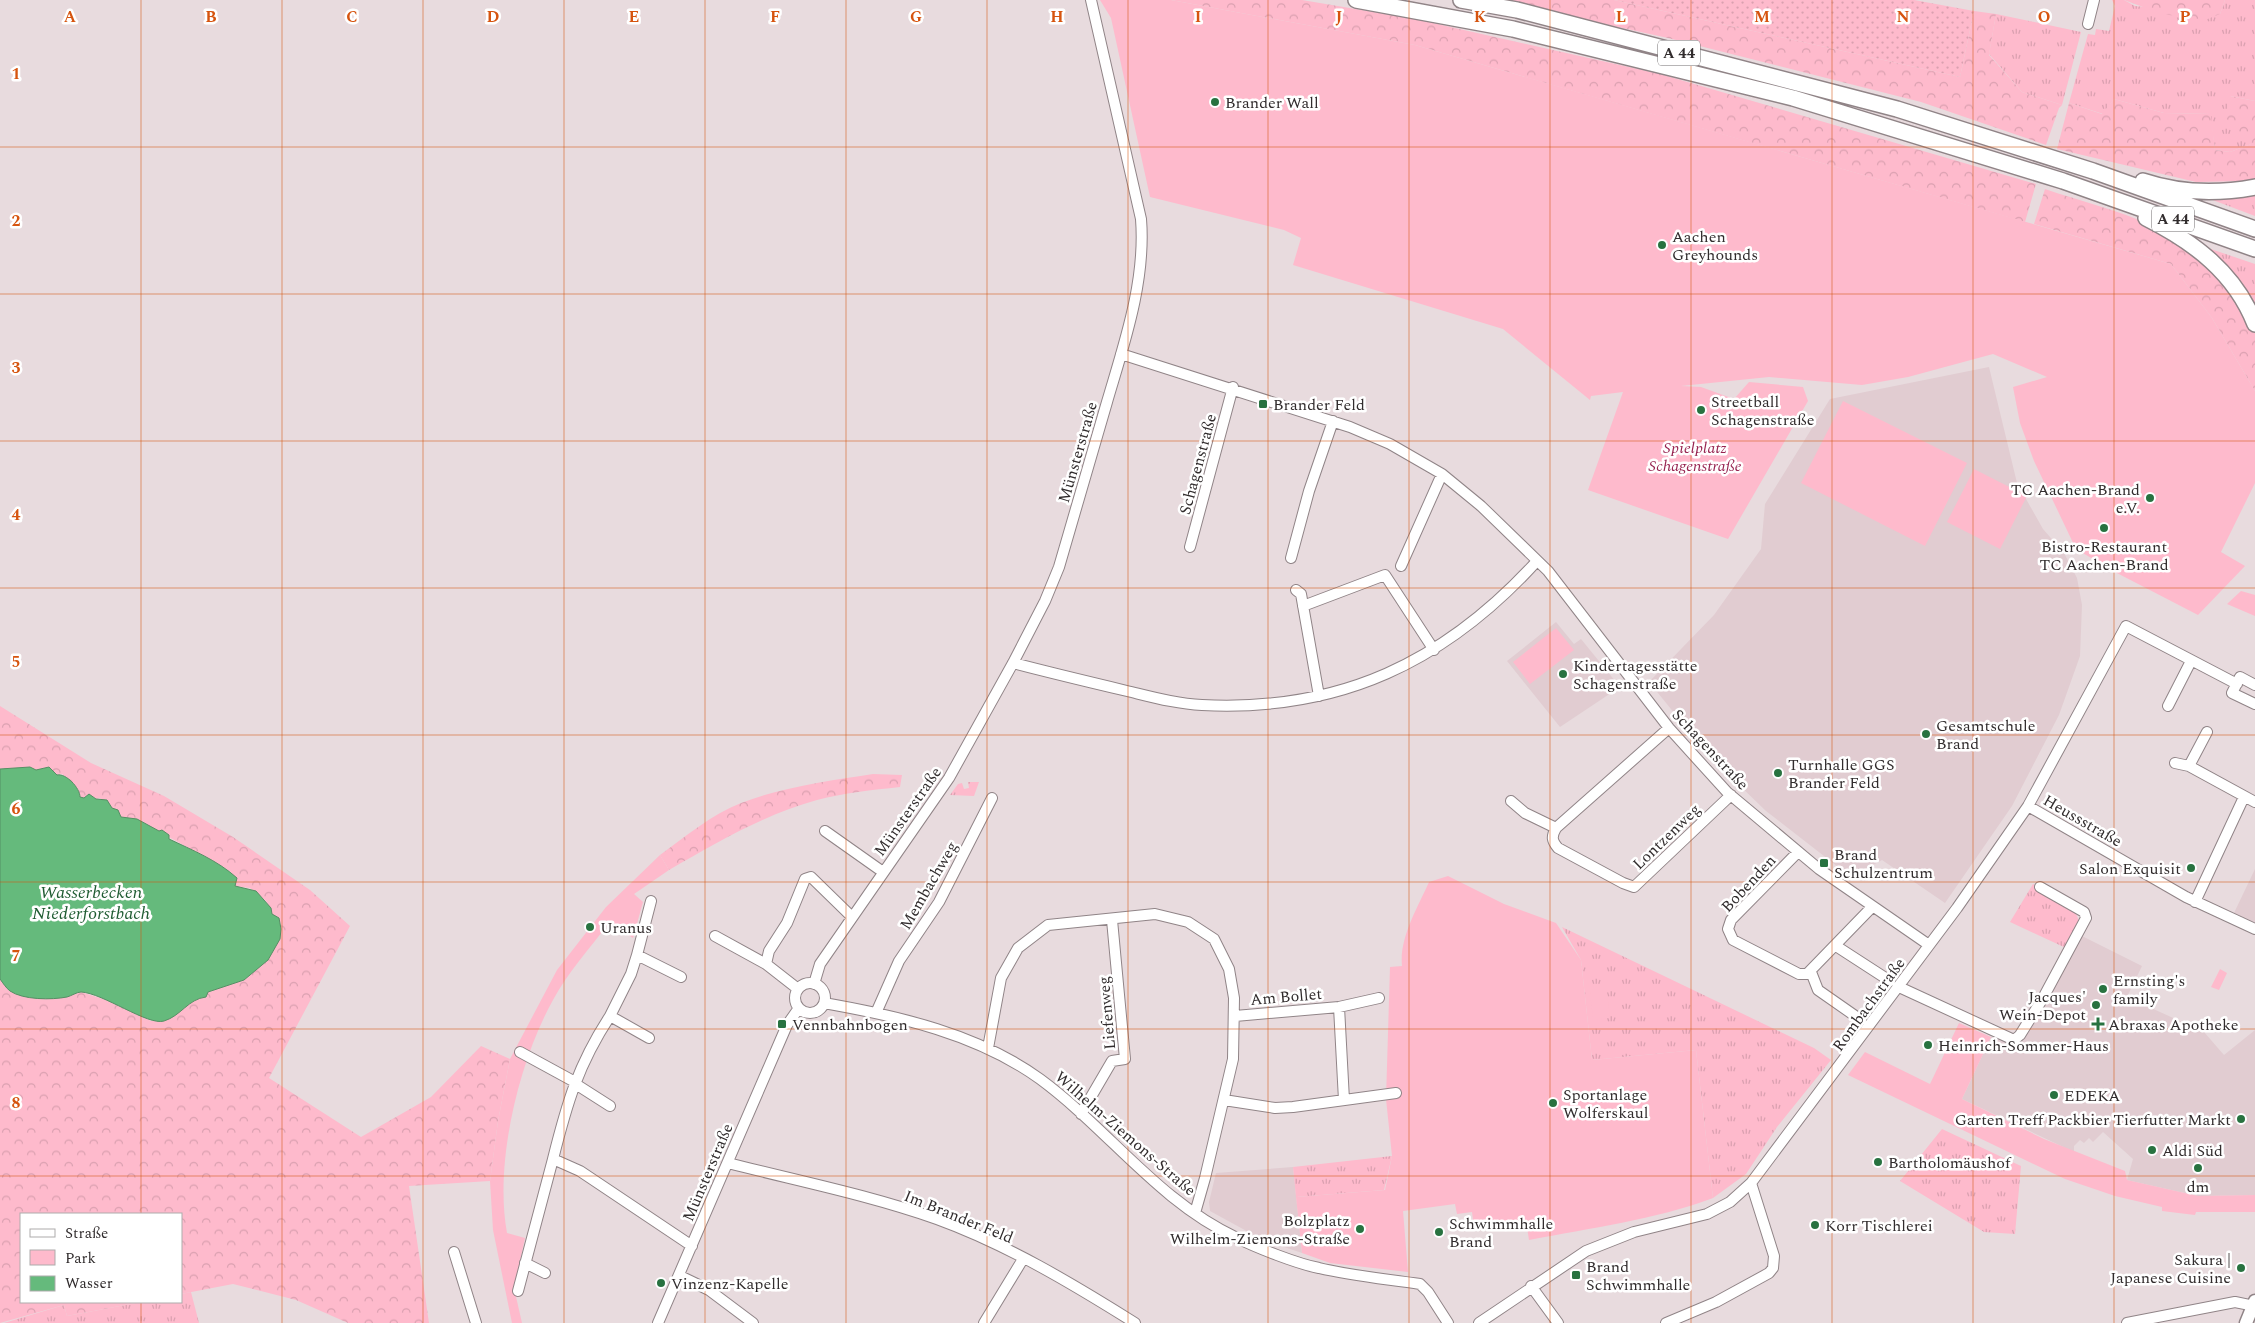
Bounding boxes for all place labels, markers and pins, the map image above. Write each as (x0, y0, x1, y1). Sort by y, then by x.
place label: Brander Wall (1225, 91, 1319, 115)
marker: Brander Wall (1209, 96, 1221, 108)
place label: Aachen Greyhounds (1672, 225, 1758, 267)
marker: Aachen Greyhounds (1656, 239, 1668, 251)
place label: Streetball Schagenstraße (1711, 390, 1814, 432)
place label: Brander Feld (1273, 393, 1365, 417)
marker: Brander Feld (1257, 398, 1269, 410)
marker: Streetball Schagenstraße (1695, 404, 1707, 416)
place label: TC Aachen-Brand e.V. (2011, 478, 2140, 520)
marker: TC Aachen-Brand e.V. (2144, 492, 2156, 504)
marker: Bistro-Restaurant TC Aachen-Brand (2098, 522, 2110, 534)
place label: Bistro-Restaurant TC Aachen-Brand (2039, 535, 2169, 577)
place label: Kindertagesstätte Schagenstraße (1573, 654, 1698, 696)
marker: Kindertagesstätte Schagenstraße (1557, 668, 1569, 680)
place label: Gesamtschule Brand (1936, 714, 2036, 756)
marker: Gesamtschule Brand (1920, 728, 1932, 740)
place label: Turnhalle GGS Brander Feld (1788, 753, 1894, 795)
marker: Turnhalle GGS Brander Feld (1772, 767, 1784, 779)
place label: Brand Schulzentrum (1834, 843, 1933, 885)
marker: Brand Schulzentrum (1818, 857, 1830, 869)
place label: Salon Exquisit (2079, 857, 2181, 881)
marker: Salon Exquisit (2185, 862, 2197, 874)
place label: Uranus (600, 916, 652, 940)
marker: Uranus (584, 921, 596, 933)
place label: Ernsting's family (2113, 969, 2185, 1011)
marker: Ernsting's family (2097, 983, 2109, 995)
place label: Jacques' Wein-Depot (1999, 985, 2086, 1027)
marker: Jacques' Wein-Depot (2090, 999, 2102, 1011)
place label: Vennbahnbogen (792, 1013, 908, 1037)
place label: Abraxas Apotheke (2108, 1013, 2238, 1037)
marker: Vennbahnbogen (776, 1018, 788, 1030)
marker: Abraxas Apotheke (2092, 1018, 2104, 1030)
place label: Heinrich-Sommer-Haus (1938, 1034, 2109, 1058)
marker: Heinrich-Sommer-Haus (1922, 1039, 1934, 1051)
place label: Sportanlage Wolferskaul (1563, 1083, 1648, 1125)
place label: EDEKA (2064, 1084, 2120, 1108)
marker: EDEKA (2048, 1089, 2060, 1101)
marker: Sportanlage Wolferskaul (1547, 1097, 1559, 1109)
place label: Garten Treff Packbier Tierfutter Markt (1955, 1108, 2231, 1132)
marker: Garten Treff Packbier Tierfutter Markt (2235, 1113, 2247, 1125)
place label: Aldi Süd (2162, 1139, 2223, 1163)
marker: Aldi Süd (2146, 1144, 2158, 1156)
place label: Bartholomäushof (1888, 1151, 2012, 1175)
marker: Bartholomäushof (1872, 1156, 1884, 1168)
marker: dm (2192, 1162, 2204, 1174)
place label: dm (2187, 1175, 2210, 1199)
place label: Bolzplatz Wilhelm-Ziemons-Straße (1170, 1209, 1350, 1251)
place label: Schwimmhalle Brand (1449, 1212, 1553, 1254)
place label: Korr Tischlerei (1825, 1214, 1933, 1238)
marker: Korr Tischlerei (1809, 1219, 1821, 1231)
marker: Bolzplatz Wilhelm-Ziemons-Straße (1354, 1223, 1366, 1235)
marker: Schwimmhalle Brand (1433, 1226, 1445, 1238)
place label: Sakura | Japanese Cuisine (2110, 1248, 2231, 1290)
place label: Brand Schwimmhalle (1586, 1255, 1690, 1297)
marker: Sakura | Japanese Cuisine (2235, 1262, 2247, 1274)
marker: Brand Schwimmhalle (1570, 1269, 1582, 1281)
place label: Vinzenz-Kapelle (671, 1272, 788, 1296)
marker: Vinzenz-Kapelle (655, 1277, 667, 1289)

